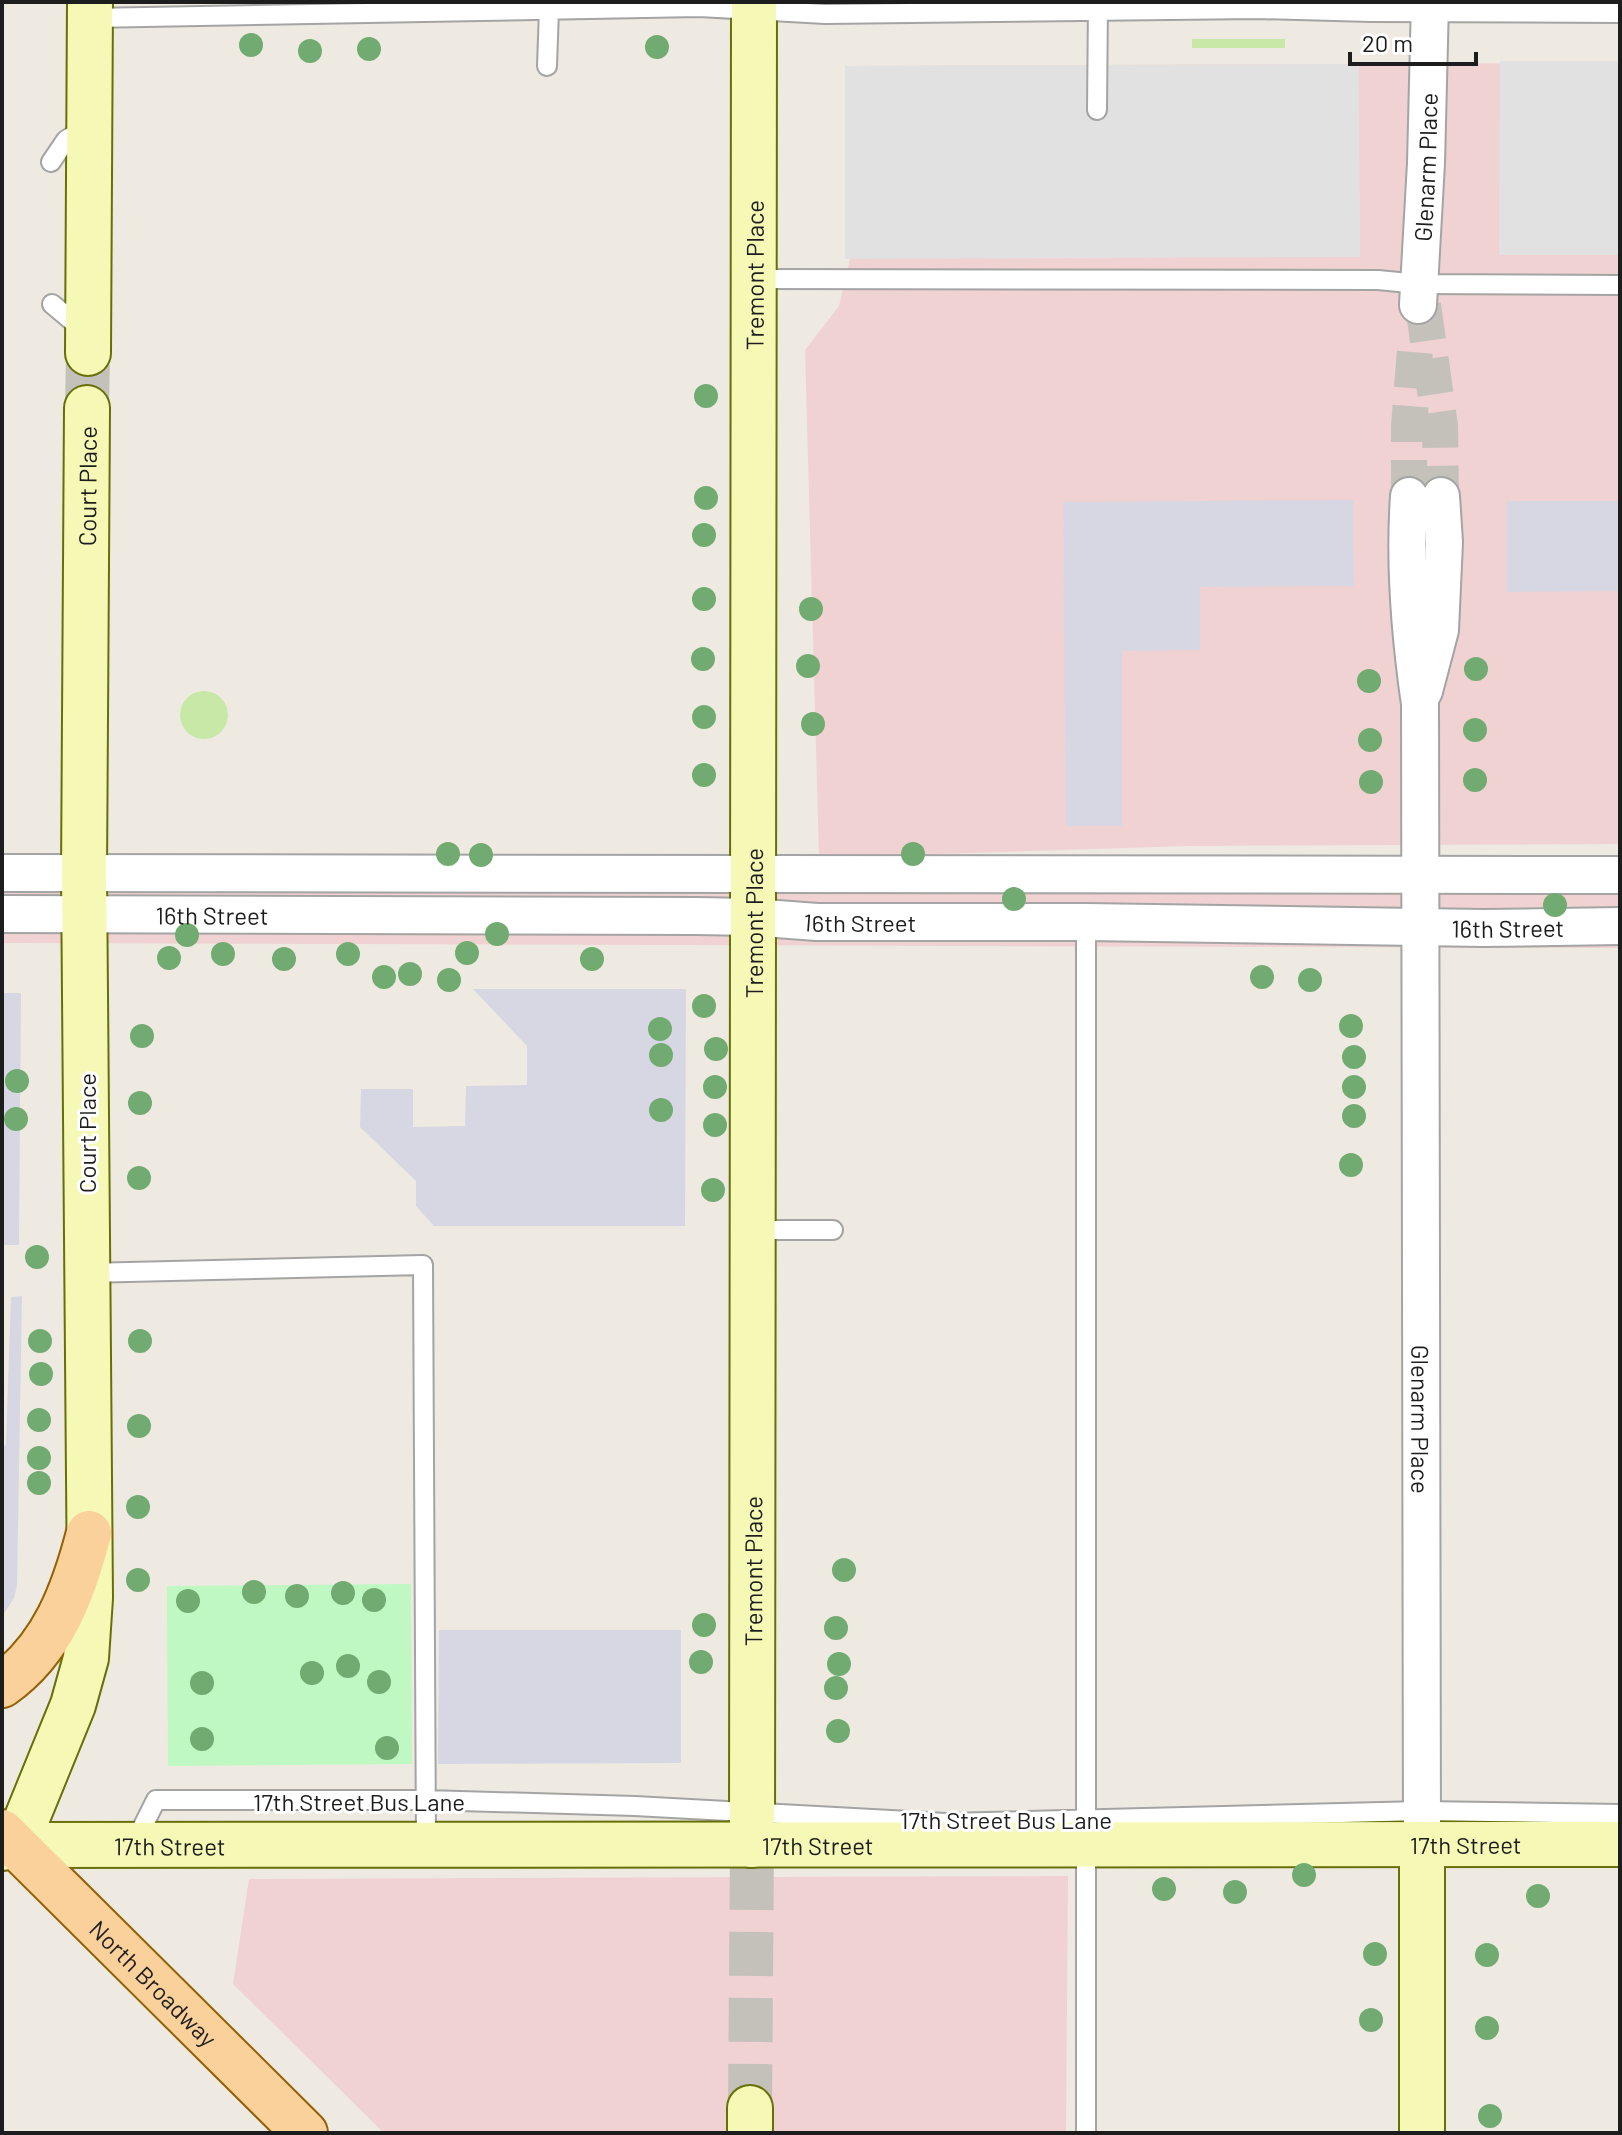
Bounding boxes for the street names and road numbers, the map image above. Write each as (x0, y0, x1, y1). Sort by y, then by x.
street label: Glenarm Place (1407, 92, 1442, 242)
street label: Tremont Place (739, 200, 768, 350)
street label: Court Place (72, 426, 101, 546)
street label: Tremont Place (738, 848, 768, 998)
street label: 16th Street (156, 900, 268, 929)
street label: 16th Street (802, 907, 916, 937)
street label: 16th Street (1451, 912, 1564, 943)
street label: Court Place (72, 1073, 101, 1193)
street label: Glenarm Place (1407, 1345, 1436, 1494)
street label: Tremont Place (738, 1496, 767, 1646)
street label: 17th Street Bus Lane (253, 1787, 465, 1816)
street label: 17th Street Bus Lane (900, 1805, 1112, 1834)
street label: 17th Street (1410, 1829, 1522, 1858)
street label: 17th Street (762, 1830, 874, 1860)
street label: 17th Street (114, 1831, 226, 1860)
street label: North Broadway (84, 1914, 223, 2052)

